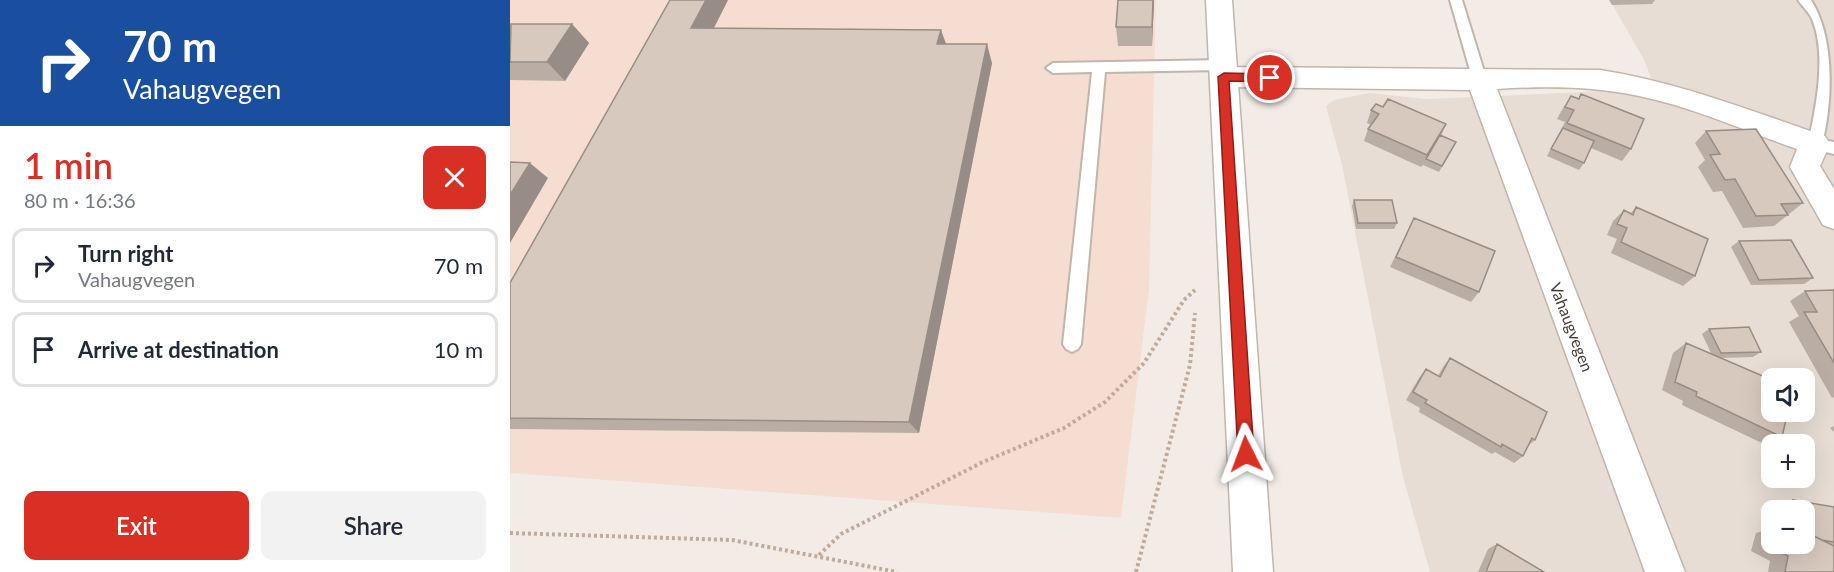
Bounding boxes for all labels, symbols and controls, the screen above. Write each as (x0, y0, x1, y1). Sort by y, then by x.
text: 70 m (123, 21, 217, 71)
icon: right (24, 24, 102, 102)
pin (1244, 52, 1295, 103)
icon: arrive (1253, 61, 1286, 94)
text: Vahaugvegen (123, 72, 281, 105)
text: 1 min (24, 143, 113, 187)
button: close (423, 146, 486, 209)
text: 80 m · 16:36 (24, 188, 136, 212)
text: Turn right (78, 240, 173, 267)
icon: right (27, 249, 60, 282)
text: 70 m (434, 252, 483, 279)
text: Vahaugvegen (78, 267, 195, 291)
street label: Vahaugvegen (1546, 280, 1598, 374)
icon: arrive (27, 333, 60, 366)
text: Arrive at destination (78, 336, 279, 363)
text: 10 m (434, 336, 483, 363)
map controls (1761, 368, 1815, 554)
button: sound (1761, 368, 1815, 422)
position arrow (1214, 422, 1278, 486)
button: + (1761, 434, 1815, 488)
button: Exit (24, 491, 249, 560)
button: Share (261, 491, 486, 560)
button: − (1761, 500, 1815, 554)

